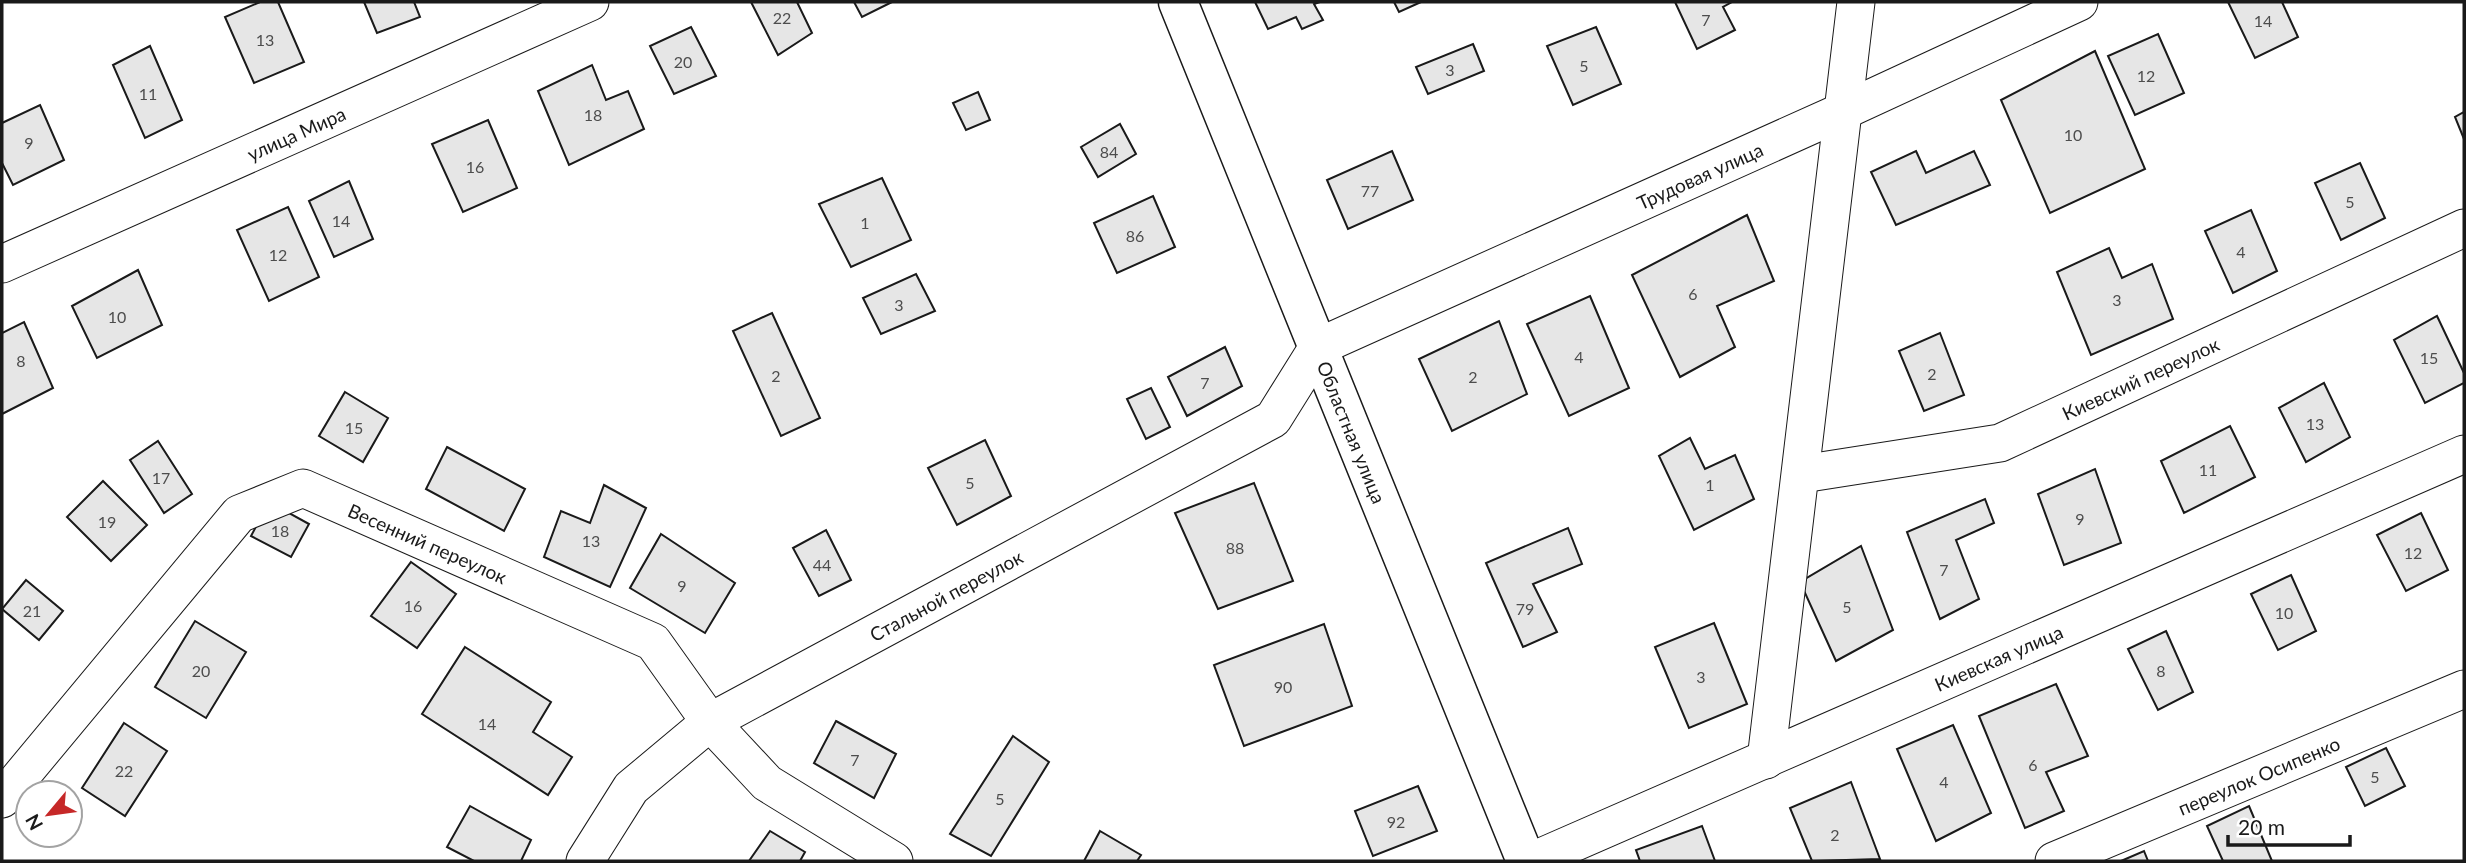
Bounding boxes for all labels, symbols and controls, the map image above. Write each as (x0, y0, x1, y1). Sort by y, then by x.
house number: 22 (773, 8, 791, 27)
house number: 7 (1701, 10, 1711, 29)
house number: 14 (2254, 11, 2272, 30)
house number: 13 (256, 30, 274, 49)
house number: 20 (674, 52, 692, 71)
house number: 5 (1579, 56, 1589, 75)
house number: 3 (1445, 60, 1455, 79)
house number: 12 (2137, 66, 2155, 85)
house number: 11 (139, 84, 157, 103)
street label: улица Мира (243, 101, 349, 165)
house number: 18 (584, 105, 602, 124)
house number: 10 (2064, 125, 2082, 144)
house number: 9 (24, 133, 34, 152)
street label: Трудовая улица (1633, 137, 1766, 214)
house number: 84 (1100, 142, 1118, 161)
house number: 16 (466, 157, 484, 176)
house number: 77 (1361, 181, 1379, 200)
house number: 5 (2345, 192, 2355, 211)
house number: 14 (332, 211, 350, 230)
house number: 1 (860, 213, 870, 232)
house number: 86 (1126, 226, 1144, 245)
house number: 4 (2236, 242, 2246, 261)
house number: 12 (269, 245, 287, 264)
house number: 6 (1688, 284, 1698, 303)
house number: 3 (2112, 290, 2122, 309)
house number: 3 (894, 295, 904, 314)
house number: 10 (108, 307, 126, 326)
street label: Киевский переулок (2058, 332, 2223, 424)
house number: 4 (1574, 347, 1584, 366)
house number: 15 (2420, 348, 2438, 367)
house number: 8 (16, 351, 26, 370)
street label: Областная улица (1313, 357, 1391, 507)
house number: 2 (1927, 364, 1937, 383)
house number: 2 (771, 366, 781, 385)
house number: 2 (1468, 367, 1478, 386)
house number: 7 (1200, 373, 1210, 392)
house number: 13 (2306, 414, 2324, 433)
house number: 15 (345, 418, 363, 437)
house number: 11 (2199, 460, 2217, 479)
house number: 17 (152, 468, 170, 487)
house number: 5 (965, 473, 975, 492)
house number: 1 (1705, 475, 1715, 494)
street label: Весенний переулок (345, 498, 511, 588)
house number: 9 (2075, 509, 2085, 528)
house number: 19 (98, 512, 116, 531)
house number: 18 (271, 521, 289, 540)
house number: 13 (582, 531, 600, 550)
house number: 88 (1226, 538, 1244, 557)
house number: 12 (2404, 543, 2422, 562)
street label: Стальной переулок (865, 544, 1027, 646)
house number: 44 (813, 555, 831, 574)
house number: 7 (1939, 560, 1949, 579)
house number: 9 (677, 576, 687, 595)
house number: 16 (404, 596, 422, 615)
house number: 5 (1842, 597, 1852, 616)
house number: 79 (1516, 599, 1534, 618)
house number: 21 (23, 601, 41, 620)
house number: 10 (2275, 603, 2293, 622)
street label: Киевская улица (1931, 619, 2066, 695)
house number: 20 (192, 661, 210, 680)
house number: 8 (2156, 661, 2166, 680)
house number: 3 (1696, 667, 1706, 686)
house number: 90 (1274, 677, 1292, 696)
house number: 14 (478, 714, 496, 733)
street label: переулок Осипенко (2174, 731, 2343, 819)
house number: 7 (850, 750, 860, 769)
house number: 6 (2028, 755, 2038, 774)
house number: 22 (115, 761, 133, 780)
house number: 5 (2370, 767, 2380, 786)
house number: 4 (1939, 772, 1949, 791)
north arrow (14, 779, 84, 849)
house number: 5 (995, 789, 1005, 808)
scale bar (2228, 804, 2350, 848)
text: N (20, 811, 47, 834)
house number: 92 (1387, 812, 1405, 831)
text: 20 m (2238, 814, 2285, 839)
house number: 2 (1830, 825, 1840, 844)

